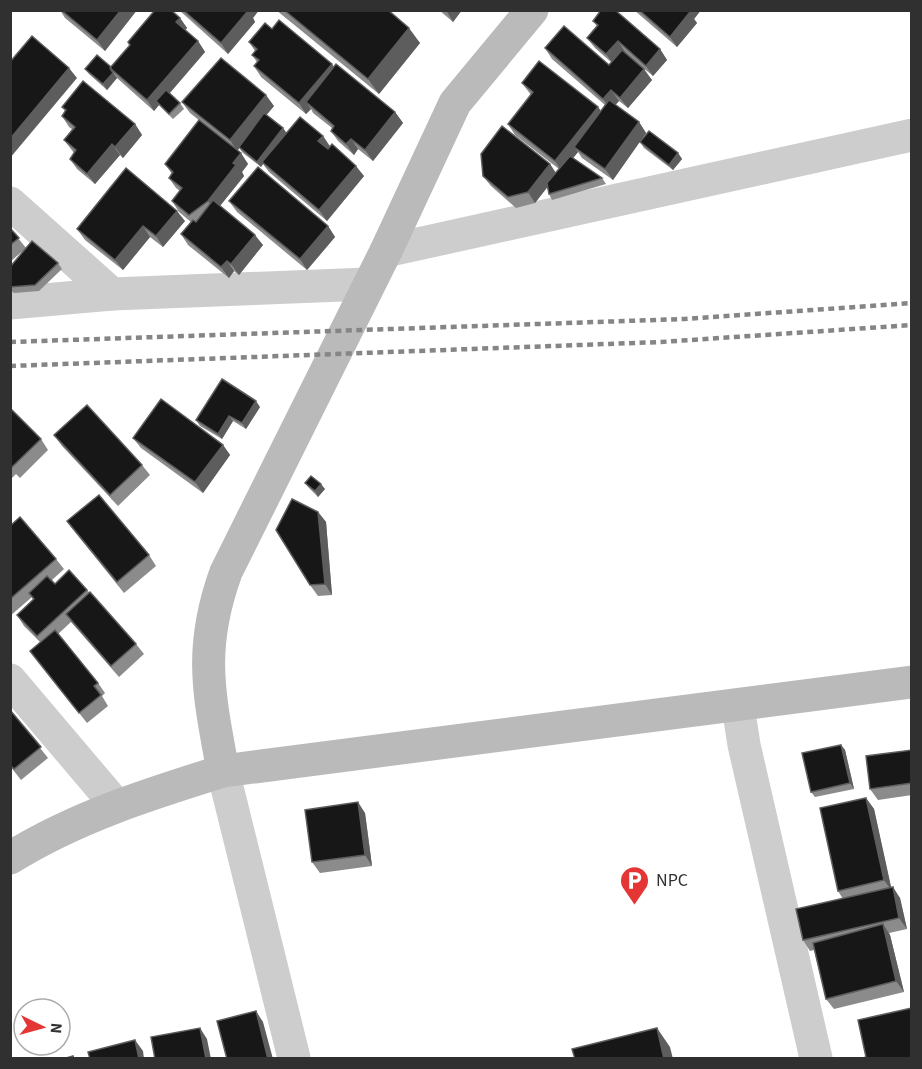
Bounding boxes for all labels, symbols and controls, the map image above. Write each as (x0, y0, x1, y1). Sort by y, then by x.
parking icon: NPC (619, 864, 651, 906)
place label: NPC (656, 868, 688, 893)
north arrow (12, 997, 72, 1057)
text: N (45, 1022, 67, 1034)

